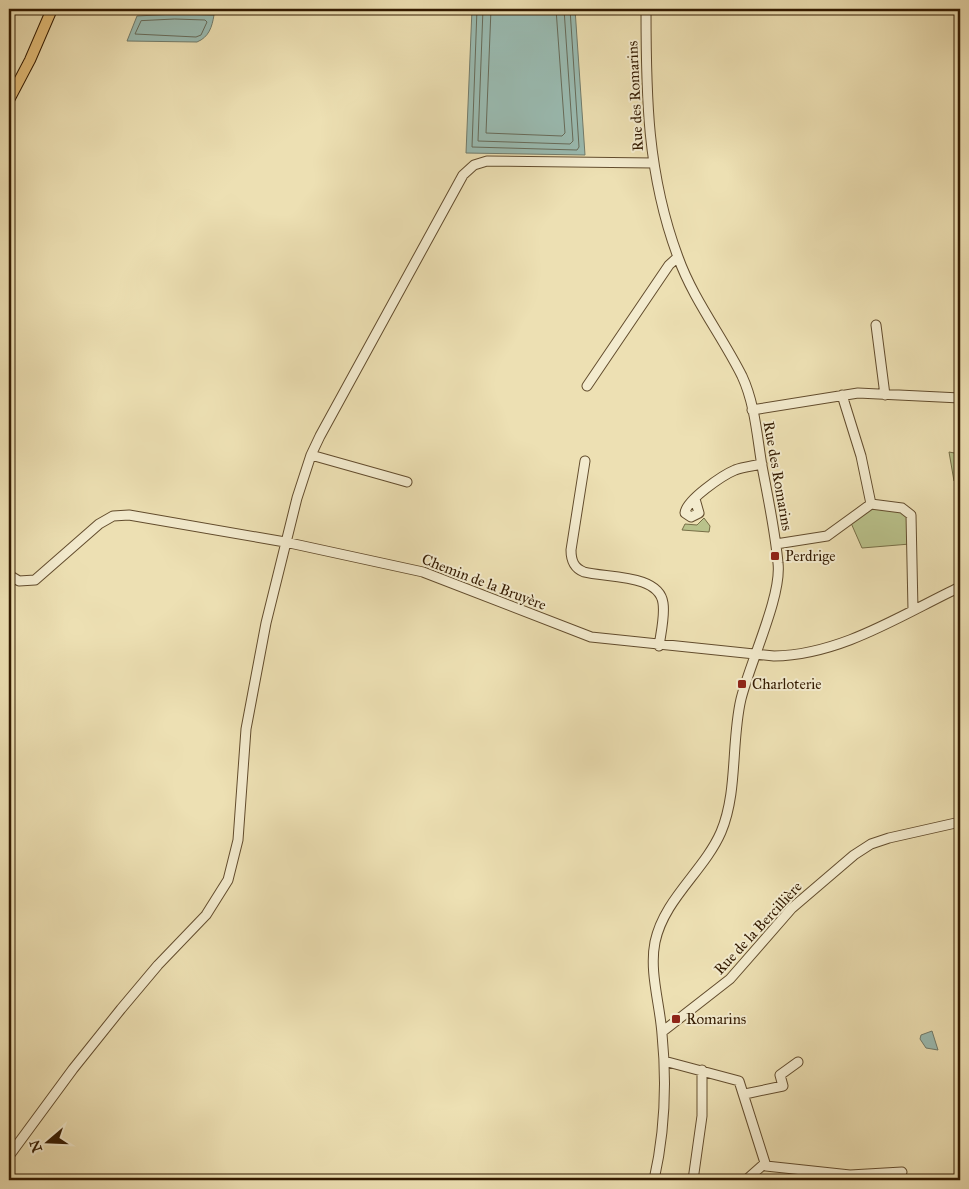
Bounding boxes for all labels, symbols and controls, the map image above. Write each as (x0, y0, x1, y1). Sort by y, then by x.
street label: Rue des Romarins (623, 40, 647, 152)
street label: Rue des Romarins (760, 420, 796, 532)
place label: Perdrige (785, 547, 836, 565)
street label: Chemin de la Bruyère (419, 550, 549, 614)
marker: Perdrige (769, 550, 781, 562)
place label: Charloterie (752, 675, 822, 693)
marker: Charloterie (736, 678, 748, 690)
street label: Rue de la Bercillière (710, 878, 806, 978)
place label: Romarins (686, 1010, 746, 1028)
marker: Romarins (670, 1013, 682, 1025)
north arrow (22, 1116, 72, 1166)
text: N (26, 1138, 46, 1154)

